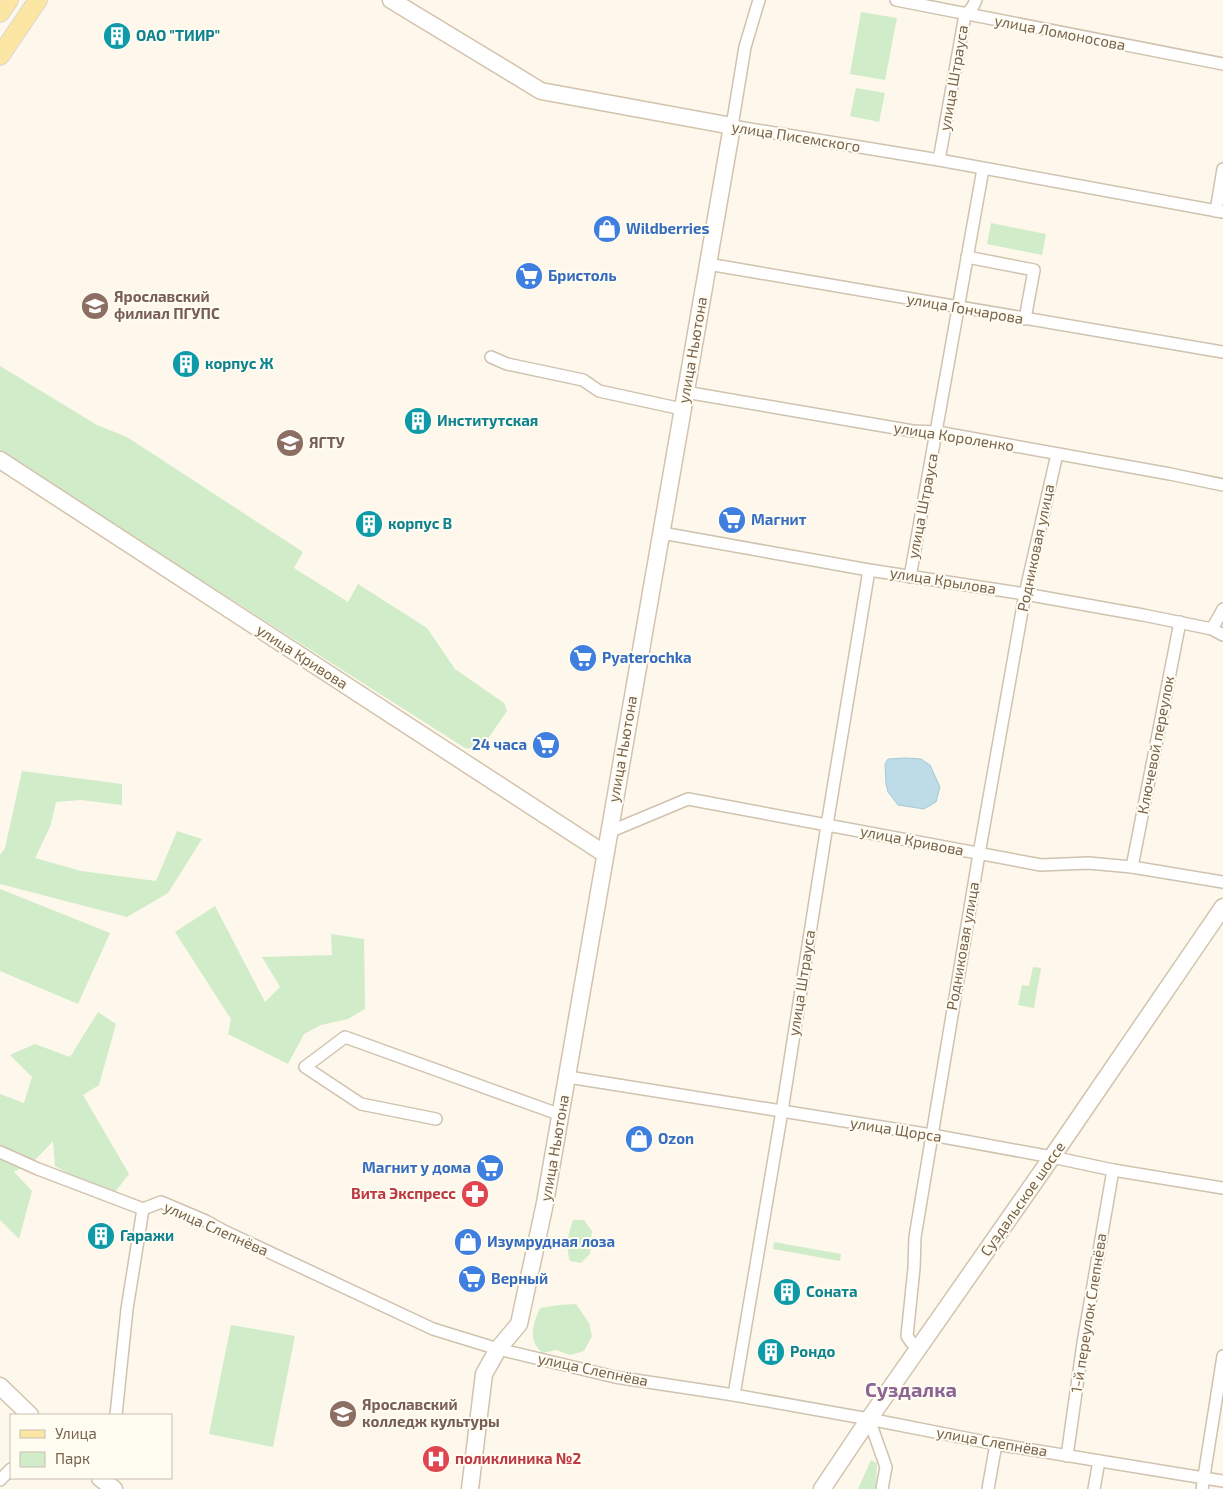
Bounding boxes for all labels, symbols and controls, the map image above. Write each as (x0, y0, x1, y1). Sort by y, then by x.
street label: улица Ломоносова (993, 10, 1127, 55)
building icon: ОАО "ТИИР" (102, 21, 132, 51)
street label: улица Штрауса (935, 24, 972, 132)
place label: ОАО "ТИИР" (136, 26, 220, 44)
street label: улица Писемского (730, 117, 862, 156)
shop icon: Wildberries (592, 214, 622, 244)
place label: Wildberries (626, 219, 709, 237)
supermarket icon: Бристоль (514, 261, 544, 291)
place label: Бристоль (548, 266, 617, 284)
place label: Ярославский филиал ПГУПС (114, 287, 220, 322)
street label: улица Гончарова (905, 289, 1025, 328)
school or university icon: Ярославский филиал ПГУПС (80, 291, 110, 321)
street label: улица Ньютона (674, 295, 711, 405)
building icon: корпус Ж (171, 349, 201, 379)
place label: корпус Ж (205, 354, 274, 372)
building icon: Институтская (403, 406, 433, 436)
place label: Институтская (437, 411, 538, 429)
street label: улица Короленко (892, 418, 1016, 455)
school or university icon: ЯГТУ (275, 428, 305, 458)
place label: ЯГТУ (309, 433, 345, 451)
street label: улица Штрауса (903, 452, 942, 560)
street label: Родниковая улица (1013, 482, 1058, 613)
supermarket icon: Магнит (717, 505, 747, 535)
building icon: корпус В (354, 509, 384, 539)
place label: Магнит (751, 510, 807, 528)
place label: корпус В (388, 514, 452, 532)
street label: улица Крылова (889, 563, 998, 598)
street label: улица Кривова (253, 620, 352, 693)
supermarket icon: Pyaterochka (568, 643, 598, 673)
place label: Pyaterochka (602, 648, 692, 667)
street label: Ключевой переулок (1133, 674, 1178, 816)
street label: улица Ньютона (604, 694, 641, 804)
supermarket icon: 24 часа (531, 730, 561, 760)
place label: 24 часа (472, 735, 527, 753)
street label: улица Кривова (859, 821, 966, 860)
street label: Родниковая улица (942, 880, 983, 1012)
street label: улица Штрауса (784, 929, 819, 1037)
street label: улица Ньютона (536, 1093, 573, 1203)
street label: улица Щорса (849, 1113, 943, 1146)
shop icon: Ozon (624, 1124, 654, 1154)
place label: Ozon (658, 1129, 694, 1147)
street label: Суздальское шоссе (976, 1138, 1069, 1260)
supermarket icon: Магнит у дома (475, 1153, 505, 1183)
place label: Магнит у дома (362, 1158, 471, 1176)
pharmacy icon: Вита Экспресс (460, 1179, 490, 1209)
place label: Вита Экспресс (351, 1184, 456, 1202)
street label: улица Слепнёва (161, 1197, 271, 1260)
building icon: Гаражи (86, 1221, 116, 1251)
place label: Гаражи (120, 1226, 174, 1244)
shop icon: Изумрудная лоза (453, 1227, 483, 1257)
place label: Изумрудная лоза (487, 1232, 615, 1250)
street label: 1-й переулок Слепнёва (1067, 1232, 1111, 1394)
supermarket icon: Верный (457, 1264, 487, 1294)
place label: Верный (491, 1269, 548, 1287)
building icon: Соната (772, 1277, 802, 1307)
place label: Соната (806, 1282, 858, 1300)
building icon: Рондо (756, 1337, 786, 1367)
place label: Рондо (790, 1342, 836, 1360)
street label: улица Слепнёва (536, 1349, 650, 1390)
district label: Суздалка (865, 1377, 957, 1401)
place label: Ярославский колледж культуры (362, 1395, 500, 1430)
school or university icon: Ярославский колледж культуры (328, 1399, 358, 1429)
legend (10, 1414, 172, 1479)
street label: улица Слепнёва (935, 1422, 1049, 1461)
text: Улица (55, 1424, 97, 1442)
hospital icon: поликлиника №2 (421, 1444, 451, 1474)
text: Парк (55, 1449, 90, 1467)
place label: поликлиника №2 (455, 1449, 581, 1467)

